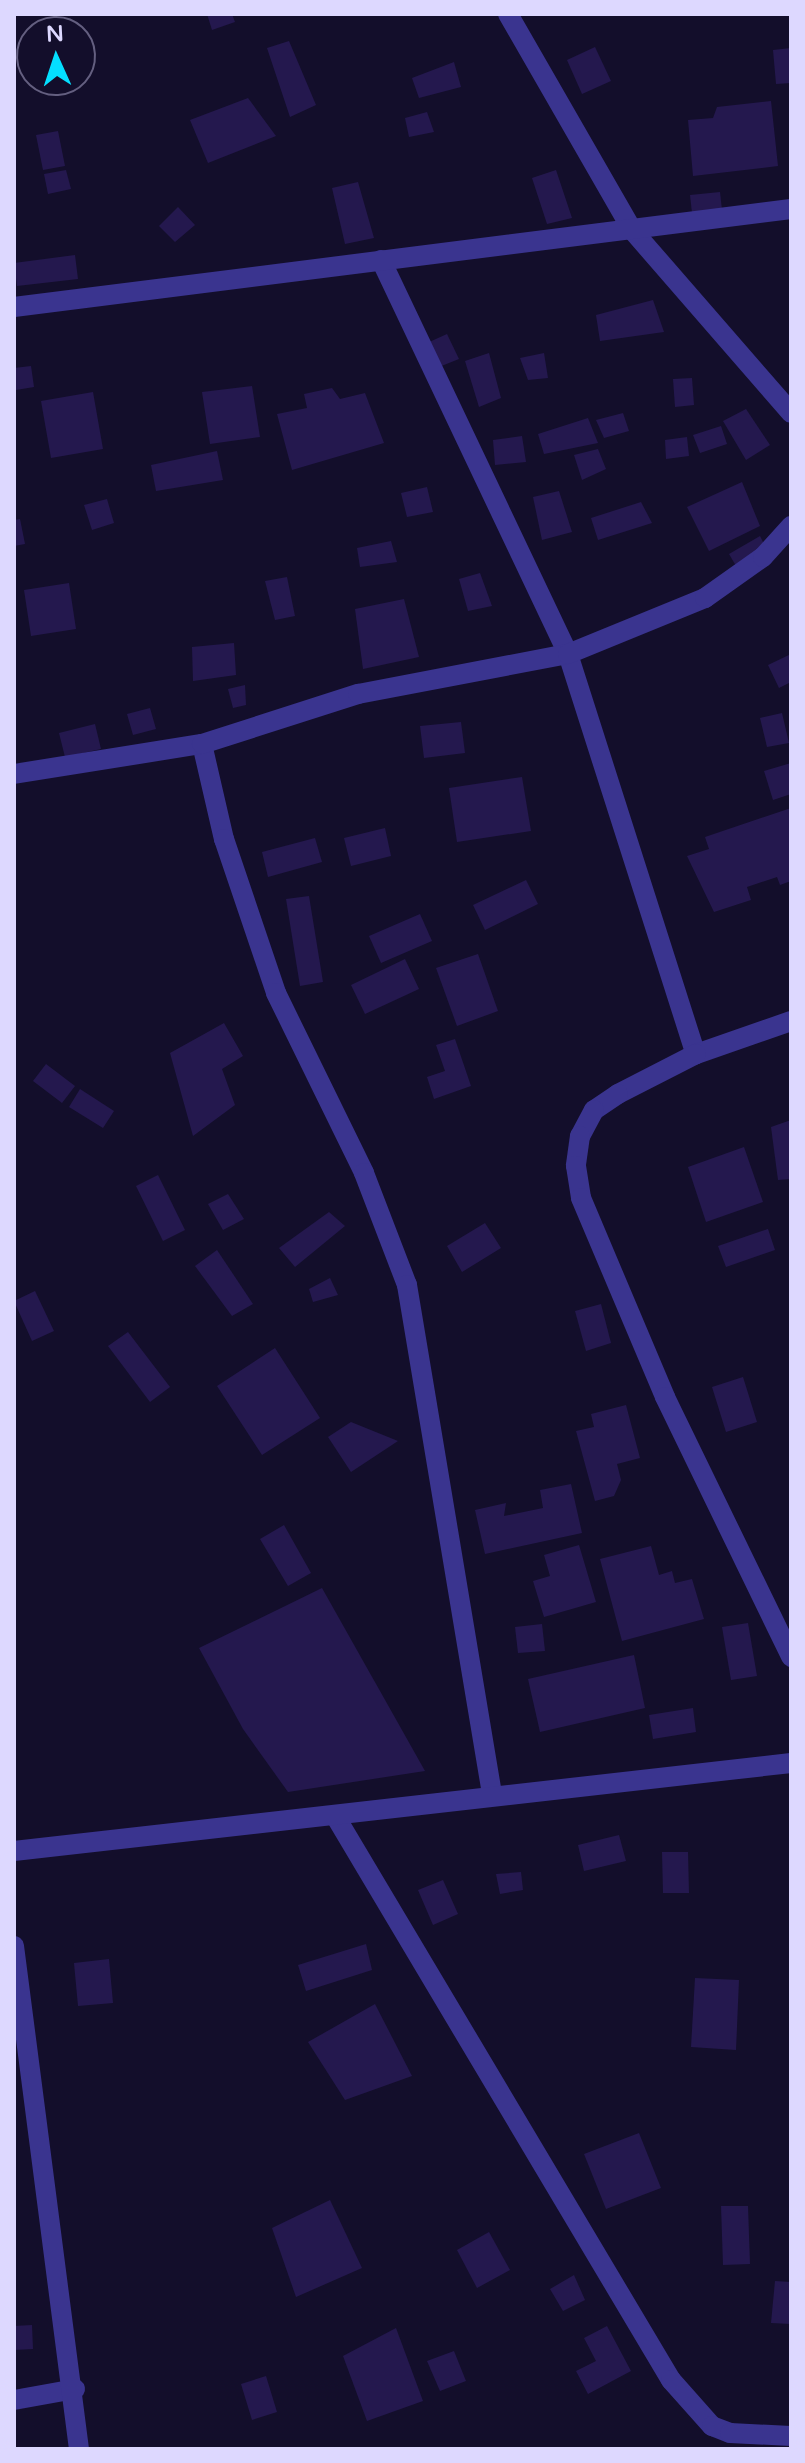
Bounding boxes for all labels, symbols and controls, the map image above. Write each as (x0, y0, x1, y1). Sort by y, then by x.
north arrow (16, 16, 96, 96)
text: N (45, 21, 64, 47)

